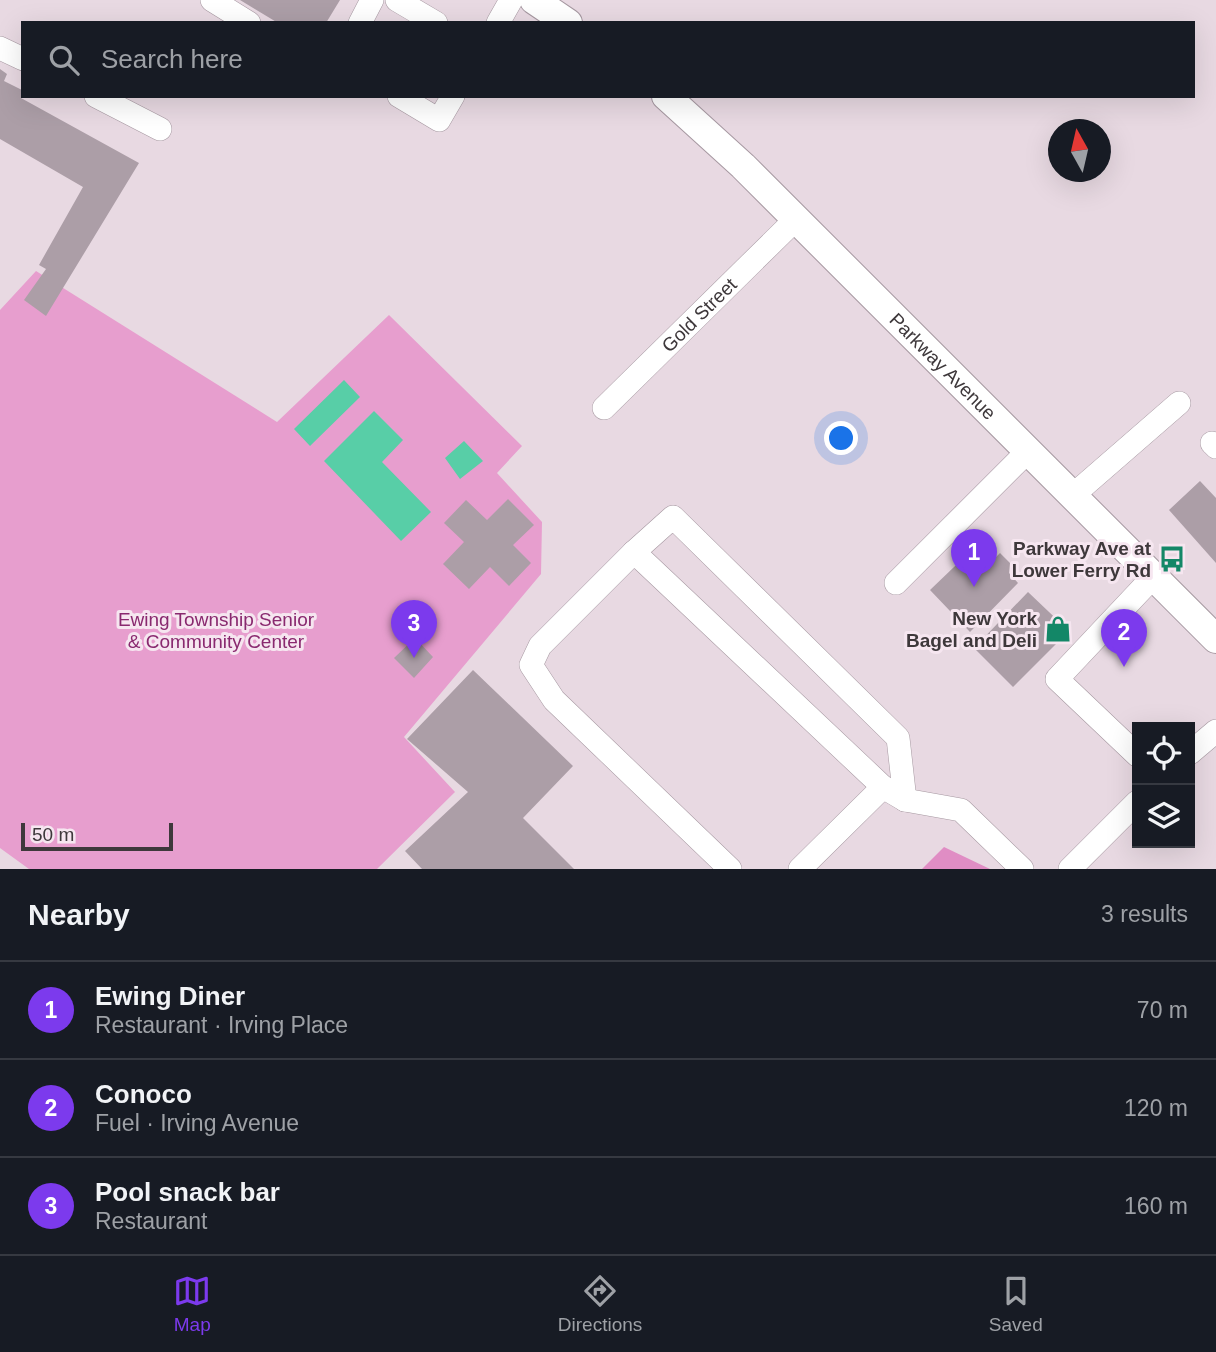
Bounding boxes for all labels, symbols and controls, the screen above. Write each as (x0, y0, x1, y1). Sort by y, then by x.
search box (21, 21, 1195, 98)
icon: search (45, 41, 83, 79)
text: Search here (101, 44, 243, 74)
north arrow (1048, 119, 1111, 182)
street label: Gold Street (657, 273, 741, 356)
street label: Parkway Avenue (886, 309, 1000, 423)
your location (824, 421, 858, 455)
pin: 1 (951, 529, 997, 587)
place label: Parkway Ave at Lower Ferry Rd (1012, 538, 1152, 581)
bus stop icon: Parkway Ave at Lower Ferry Rd (1157, 544, 1187, 574)
pin: 3 (391, 600, 437, 658)
place label: New York Bagel and Deli (906, 608, 1037, 651)
park label: Ewing Township Senior & Community Center (118, 609, 315, 652)
pin: 2 (1101, 609, 1147, 667)
shop icon: New York Bagel and Deli (1043, 614, 1073, 644)
map controls (1132, 722, 1195, 848)
button: locate (1132, 722, 1195, 785)
button: layers (1132, 785, 1195, 848)
scale bar (21, 820, 173, 852)
text: 50 m (32, 824, 74, 845)
text: Nearby (28, 898, 130, 931)
text: 3 results (1101, 901, 1188, 927)
text: Ewing Diner (95, 981, 245, 1011)
text: 1 (45, 997, 57, 1023)
text: 70 m (1137, 997, 1188, 1023)
text: Restaurant · Irving Place (95, 1012, 348, 1038)
text: Conoco (95, 1079, 192, 1109)
text: 2 (45, 1095, 57, 1121)
text: 120 m (1124, 1095, 1188, 1121)
text: Fuel · Irving Avenue (95, 1110, 299, 1136)
text: Pool snack bar (95, 1177, 280, 1207)
text: 3 (45, 1193, 57, 1219)
text: 160 m (1124, 1193, 1188, 1219)
text: Restaurant (95, 1208, 208, 1234)
tab: Map (173, 1272, 211, 1336)
tab: Directions (558, 1272, 642, 1336)
tab: Saved (989, 1272, 1043, 1336)

